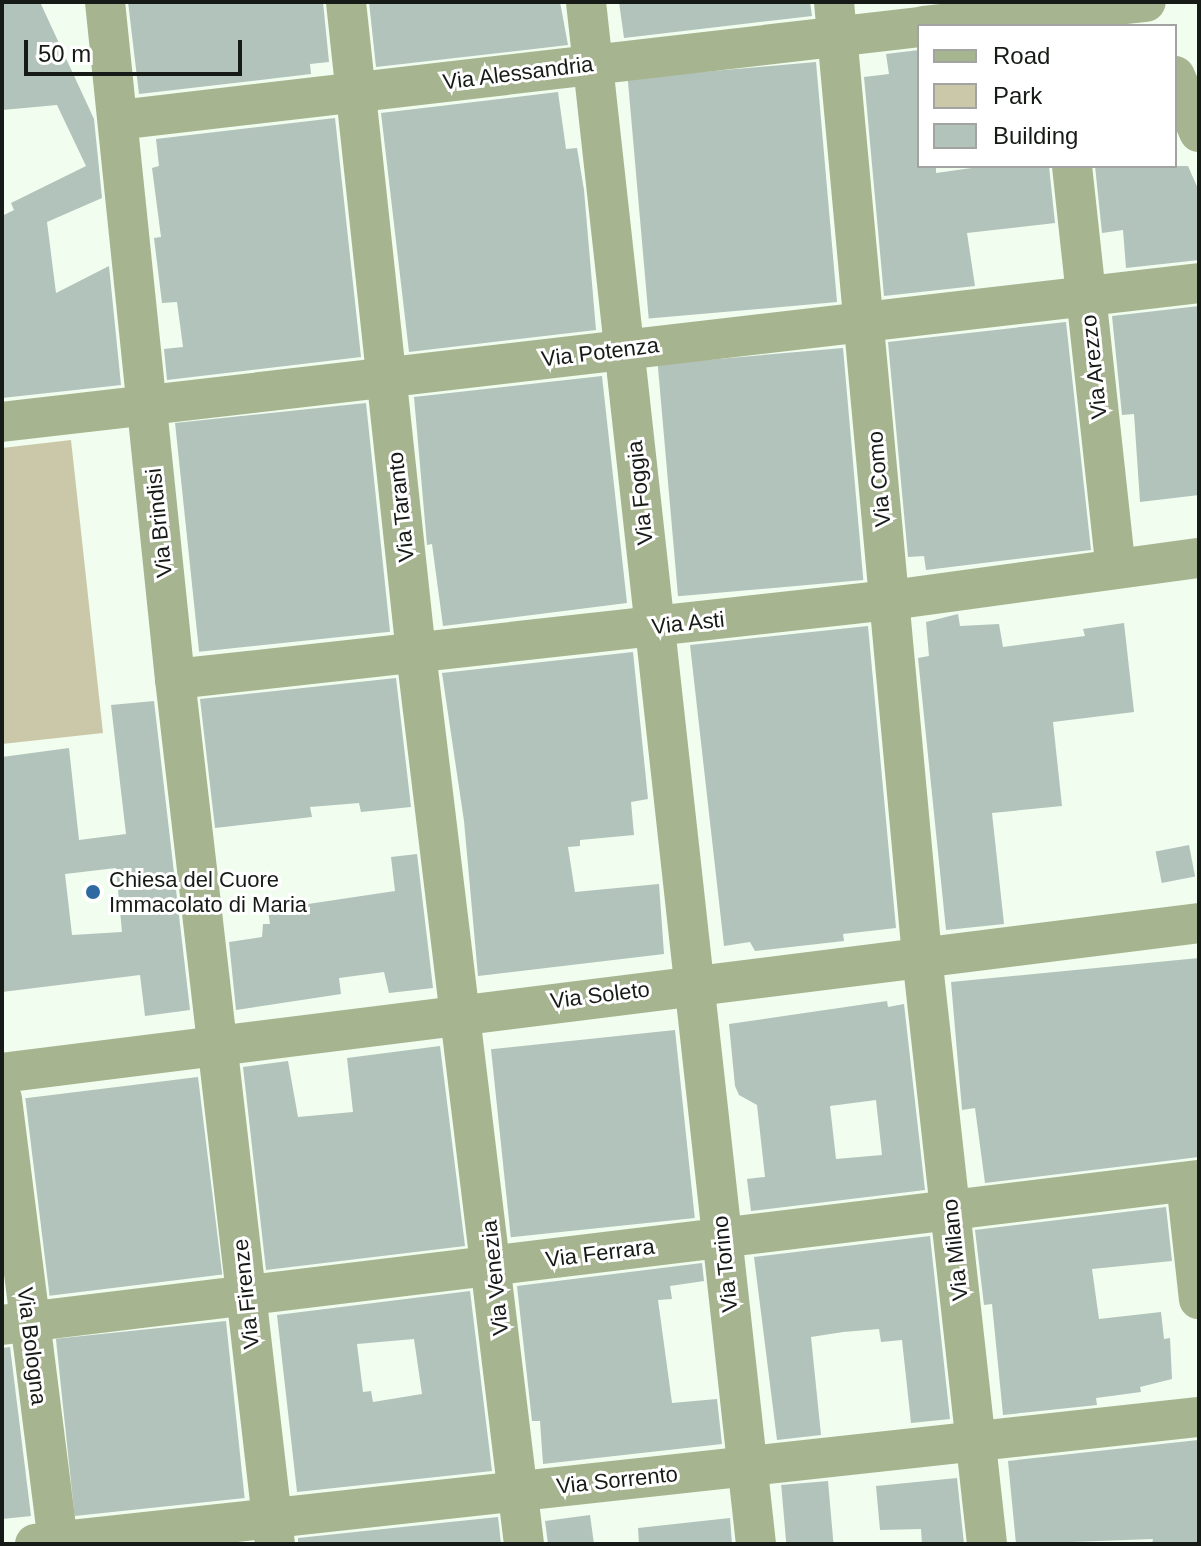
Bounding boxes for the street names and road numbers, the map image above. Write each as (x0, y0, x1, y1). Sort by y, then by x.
street label: Via Alessandria (441, 51, 595, 95)
street label: Via Arezzo (1075, 313, 1113, 421)
street label: Via Potenza (540, 332, 660, 372)
street label: Via Como (862, 430, 896, 528)
street label: Via Foggia (621, 440, 659, 546)
street label: Via Taranto (382, 450, 420, 564)
street label: Via Brindisi (140, 467, 178, 579)
street label: Via Asti (650, 606, 726, 640)
street label: Via Soleto (549, 976, 651, 1014)
street label: Via Milano (937, 1198, 973, 1302)
street label: Via Torino (707, 1214, 743, 1314)
street label: Via Venezia (476, 1219, 514, 1337)
street label: Via Ferrara (544, 1233, 656, 1273)
street label: Via Firenze (227, 1237, 265, 1351)
street label: Via Bologna (12, 1286, 52, 1406)
street label: Via Sorrento (555, 1461, 679, 1499)

